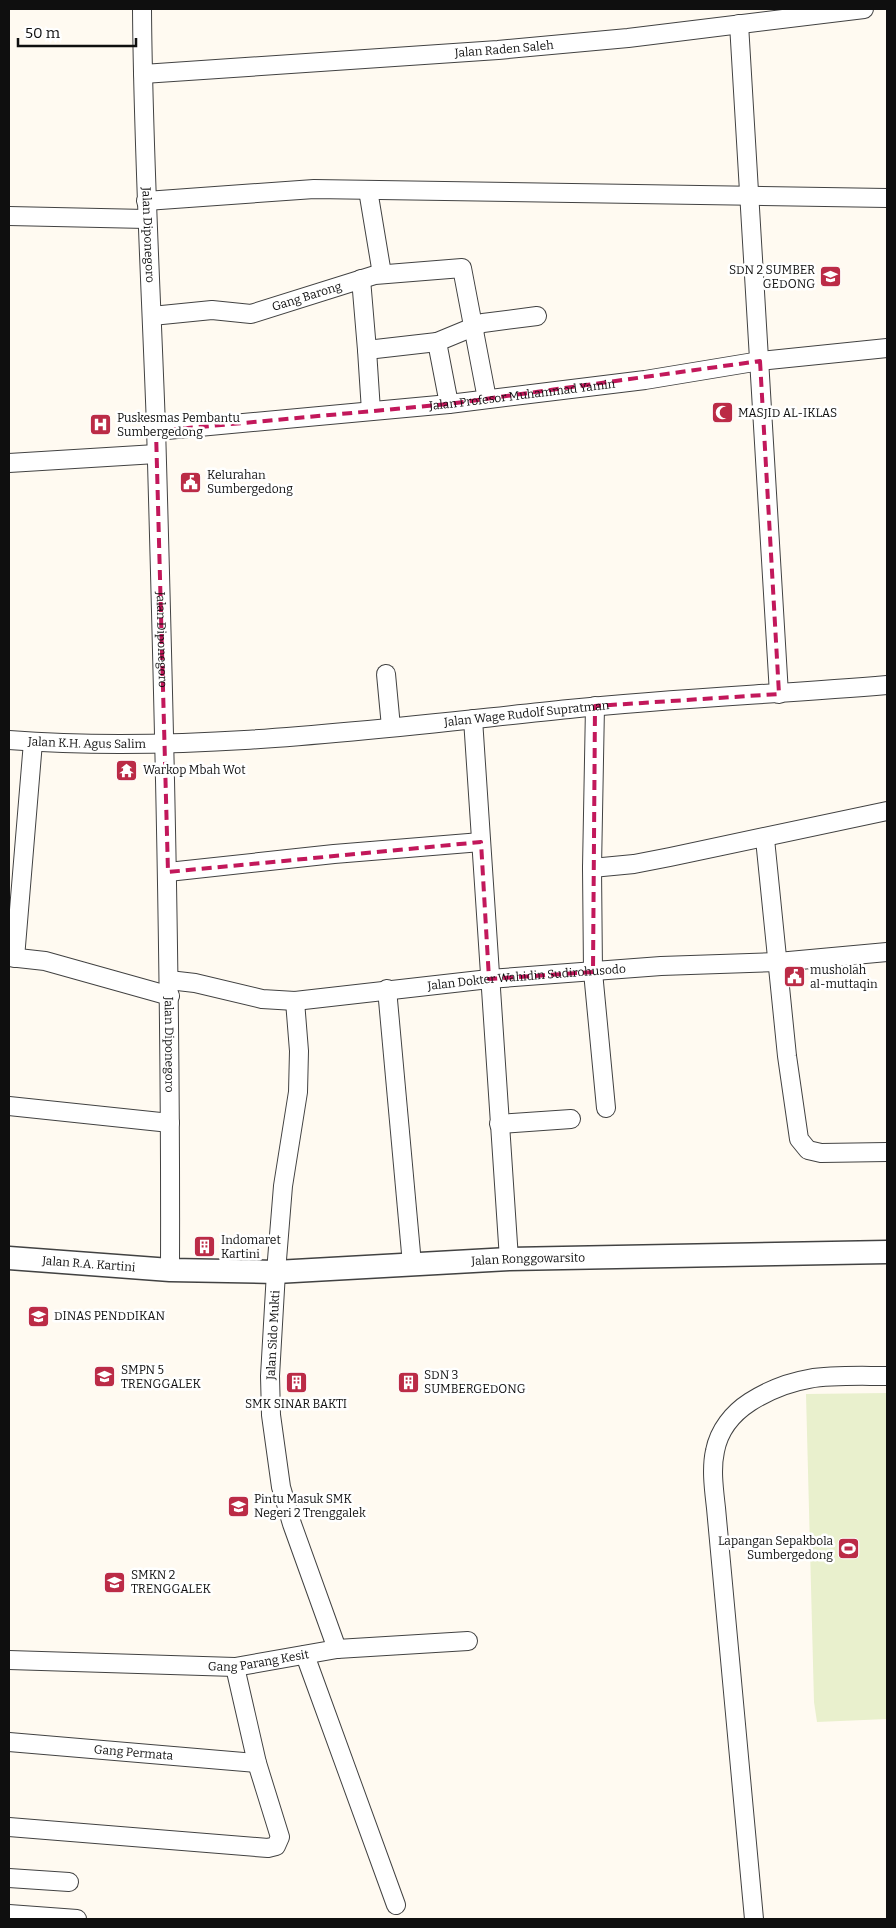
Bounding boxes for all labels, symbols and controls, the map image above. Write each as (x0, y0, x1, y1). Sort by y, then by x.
scale bar (18, 15, 135, 47)
text: 50 m (25, 24, 61, 42)
street label: Jalan Raden Saleh (453, 38, 555, 60)
street label: Jalan Diponegoro (139, 186, 157, 283)
place label: SDN 2 SUMBER GEDONG (729, 263, 815, 291)
school or university icon: SDN 2 SUMBER GEDONG (819, 265, 843, 289)
street label: Gang Barong (270, 279, 344, 314)
street label: Jalan Profesor Muhammad Yamin (428, 377, 616, 413)
mosque icon: MASJID AL-IKLAS (710, 401, 734, 425)
place label: MASJID AL-IKLAS (738, 406, 837, 420)
place label: Puskesmas Pembantu Sumbergedong (117, 411, 240, 439)
hospital icon: Puskesmas Pembantu Sumbergedong (89, 413, 113, 437)
place label: Kelurahan Sumbergedong (207, 468, 293, 496)
public building icon: Kelurahan Sumbergedong (179, 470, 203, 494)
street label: Jalan Diponegoro (154, 591, 170, 688)
street label: Jalan Wage Rudolf Supratman (442, 698, 610, 729)
street label: Jalan K.H. Agus Salim (27, 734, 147, 751)
temple icon: Warkop Mbah Wot (115, 758, 139, 782)
place label: Warkop Mbah Wot (143, 763, 246, 777)
street label: Jalan Dokter Wahidin Sudirohusodo (426, 962, 626, 993)
place label: musholah al-muttaqin (810, 963, 878, 991)
public building icon: musholah al-muttaqin (782, 965, 806, 989)
street label: Jalan Diponegoro (162, 996, 177, 1093)
place label: Indomaret Kartini (221, 1233, 281, 1261)
building icon: Indomaret Kartini (193, 1235, 217, 1259)
street label: Jalan Ronggowarsito (470, 1251, 585, 1268)
street label: Jalan R.A. Kartini (41, 1253, 136, 1274)
street label: Jalan Sido Mukti (264, 1289, 282, 1381)
school or university icon: DINAS PENDDIKAN (26, 1304, 50, 1328)
place label: DINAS PENDDIKAN (54, 1309, 165, 1323)
place label: SMPN 5 TRENGGALEK (121, 1363, 201, 1391)
school or university icon: SMPN 5 TRENGGALEK (93, 1365, 117, 1389)
place label: SDN 3 SUMBERGEDONG (424, 1368, 526, 1396)
building icon: SDN 3 SUMBERGEDONG (396, 1370, 420, 1394)
building icon: SMK SINAR BAKTI (284, 1371, 308, 1395)
place label: SMK SINAR BAKTI (245, 1397, 347, 1411)
place label: Pintu Masuk SMK Negeri 2 Trenggalek (254, 1492, 366, 1520)
school or university icon: Pintu Masuk SMK Negeri 2 Trenggalek (226, 1494, 250, 1518)
place label: Lapangan Sepakbola Sumbergedong (718, 1534, 833, 1562)
sports icon: Lapangan Sepakbola Sumbergedong (837, 1536, 861, 1560)
place label: SMKN 2 TRENGGALEK (131, 1568, 211, 1596)
school or university icon: SMKN 2 TRENGGALEK (103, 1570, 127, 1594)
street label: Gang Parang Kesit (208, 1647, 311, 1674)
street label: Gang Permata (93, 1742, 174, 1763)

